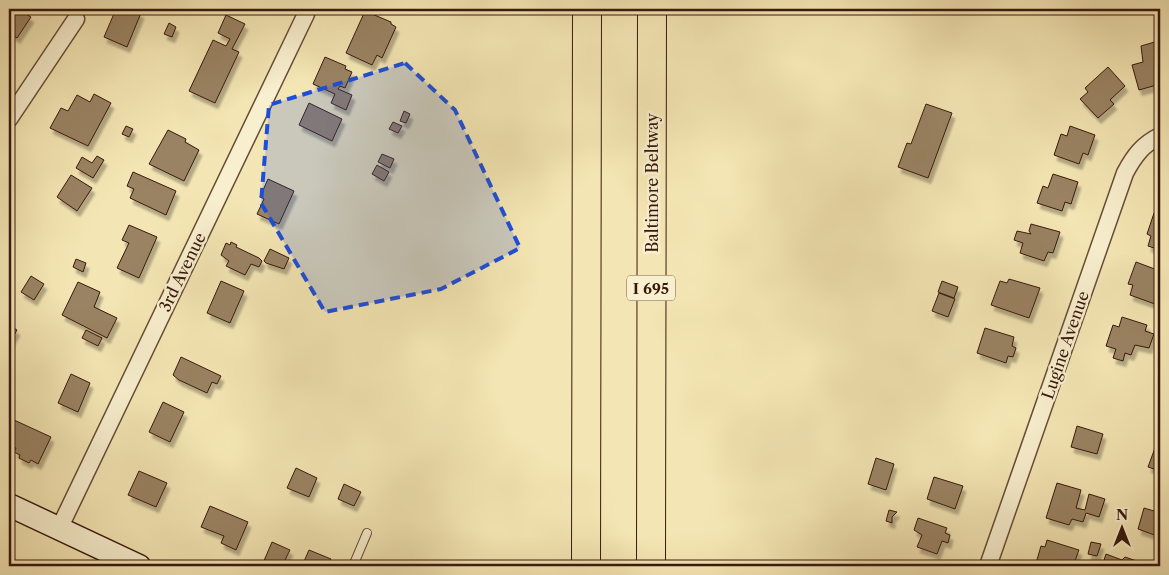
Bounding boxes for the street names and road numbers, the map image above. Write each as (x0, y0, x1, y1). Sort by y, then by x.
street label: Baltimore Beltway (642, 112, 662, 253)
street label: 3rd Avenue (154, 229, 210, 315)
road number: I 695 (627, 276, 675, 300)
street label: Lugine Avenue (1037, 288, 1093, 402)

